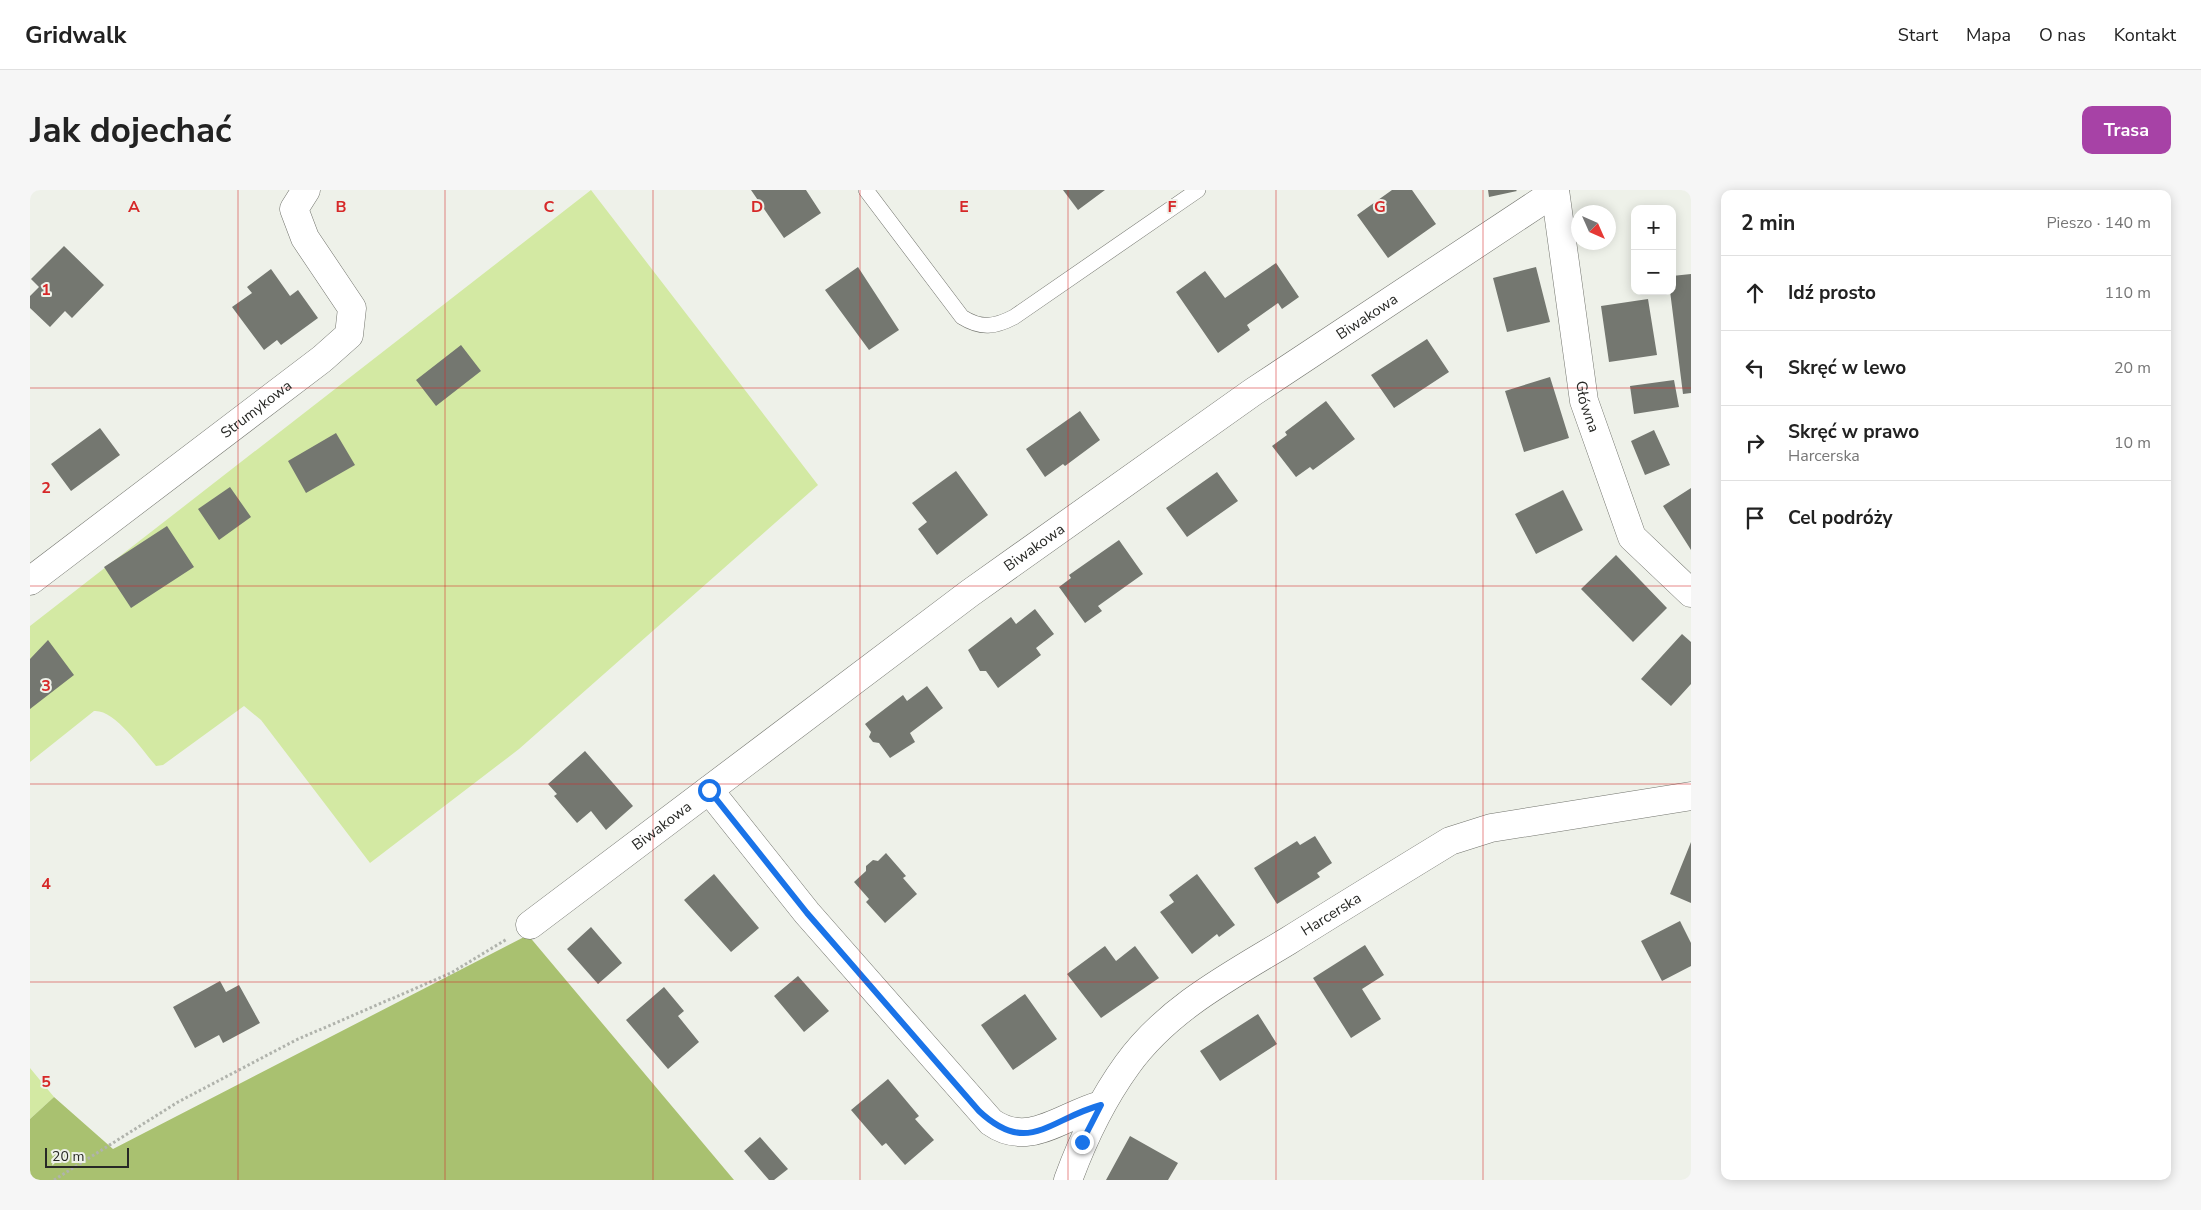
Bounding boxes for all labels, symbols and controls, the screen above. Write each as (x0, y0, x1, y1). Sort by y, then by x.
text: Gridwalk (25, 19, 126, 51)
text: Start (1898, 23, 1938, 47)
text: Mapa (1966, 23, 2011, 47)
text: O nas (2039, 23, 2086, 47)
text: Kontakt (2114, 23, 2176, 47)
button: Trasa (2082, 106, 2171, 154)
text: Jak dojechać (30, 107, 232, 154)
text: A (128, 196, 140, 218)
text: B (335, 196, 347, 218)
text: C (544, 196, 555, 218)
text: D (751, 196, 763, 218)
text: E (959, 196, 969, 218)
text: F (1168, 196, 1177, 218)
text: G (1374, 196, 1386, 218)
north arrow (1571, 205, 1616, 250)
map controls (1631, 205, 1676, 295)
button: + (1631, 205, 1676, 250)
text: 2 min (1741, 209, 1795, 237)
text: Pieszo · 140 m (2046, 212, 2151, 234)
button: − (1631, 250, 1676, 295)
text: 1 (41, 279, 51, 301)
icon: ahead (1741, 279, 1769, 307)
text: Idź prosto (1788, 280, 1876, 306)
text: 110 m (2104, 282, 2151, 304)
street label: Biwakowa (1332, 289, 1402, 344)
icon: left (1741, 354, 1769, 382)
text: Skręć w lewo (1788, 355, 1906, 381)
text: 20 m (2114, 357, 2151, 379)
street label: Strumykowa (216, 376, 296, 443)
street label: Główna (1571, 380, 1604, 435)
text: Skręć w prawo (1788, 419, 1919, 445)
icon: right (1741, 429, 1769, 457)
text: 10 m (2114, 432, 2151, 454)
text: Harcerska (1788, 445, 1860, 467)
text: 2 (41, 477, 51, 499)
icon: arrive (1741, 504, 1769, 532)
text: Cel podróży (1788, 505, 1892, 531)
street label: Biwakowa (1000, 519, 1069, 576)
text: 3 (41, 675, 51, 697)
route start (698, 779, 721, 802)
street label: Biwakowa (628, 797, 696, 855)
text: 4 (41, 873, 51, 895)
street label: Harcerska (1297, 888, 1365, 940)
text: 5 (41, 1071, 51, 1093)
route end (1071, 1131, 1094, 1154)
scale bar (45, 1145, 129, 1168)
text: 20 m (52, 1147, 84, 1166)

